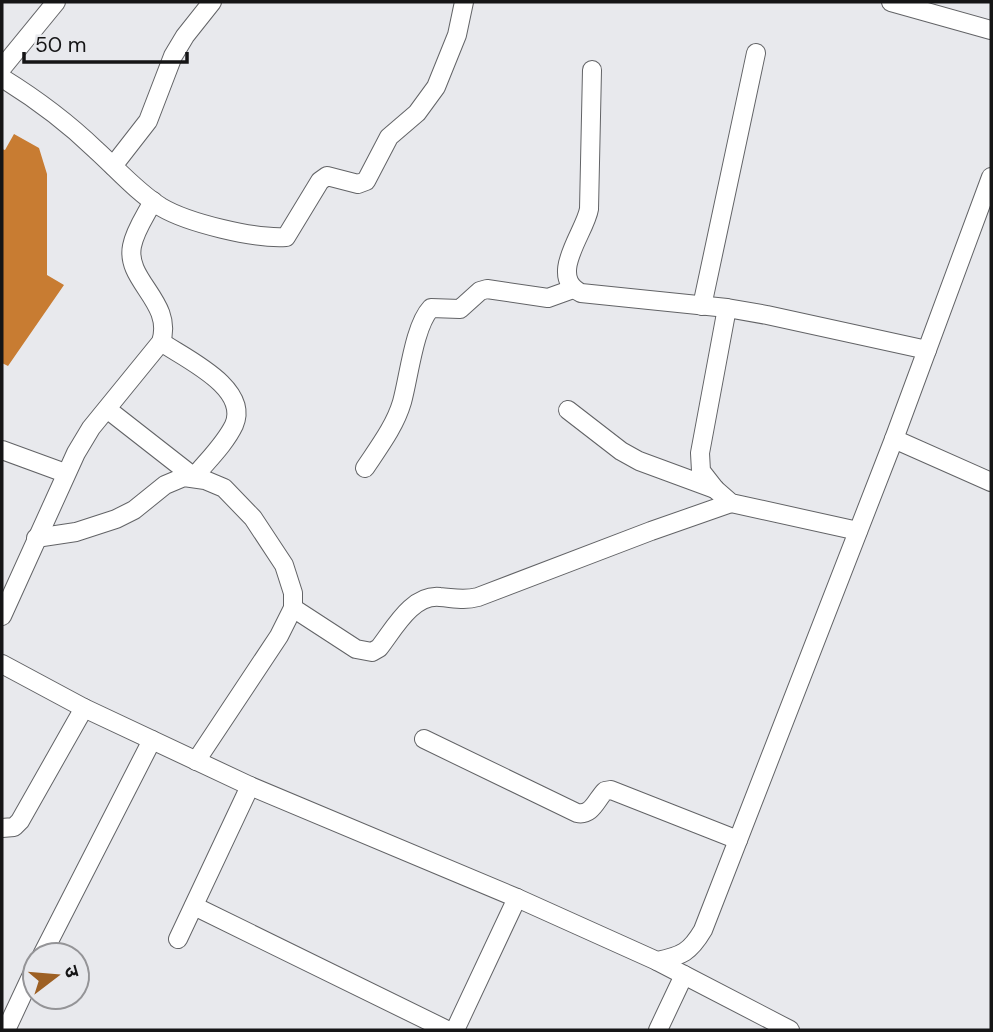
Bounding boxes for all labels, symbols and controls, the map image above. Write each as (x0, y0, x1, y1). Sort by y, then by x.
scale bar (24, 21, 187, 65)
text: 50 m (35, 31, 86, 59)
north arrow (21, 941, 91, 1011)
text: उ (58, 963, 86, 981)

